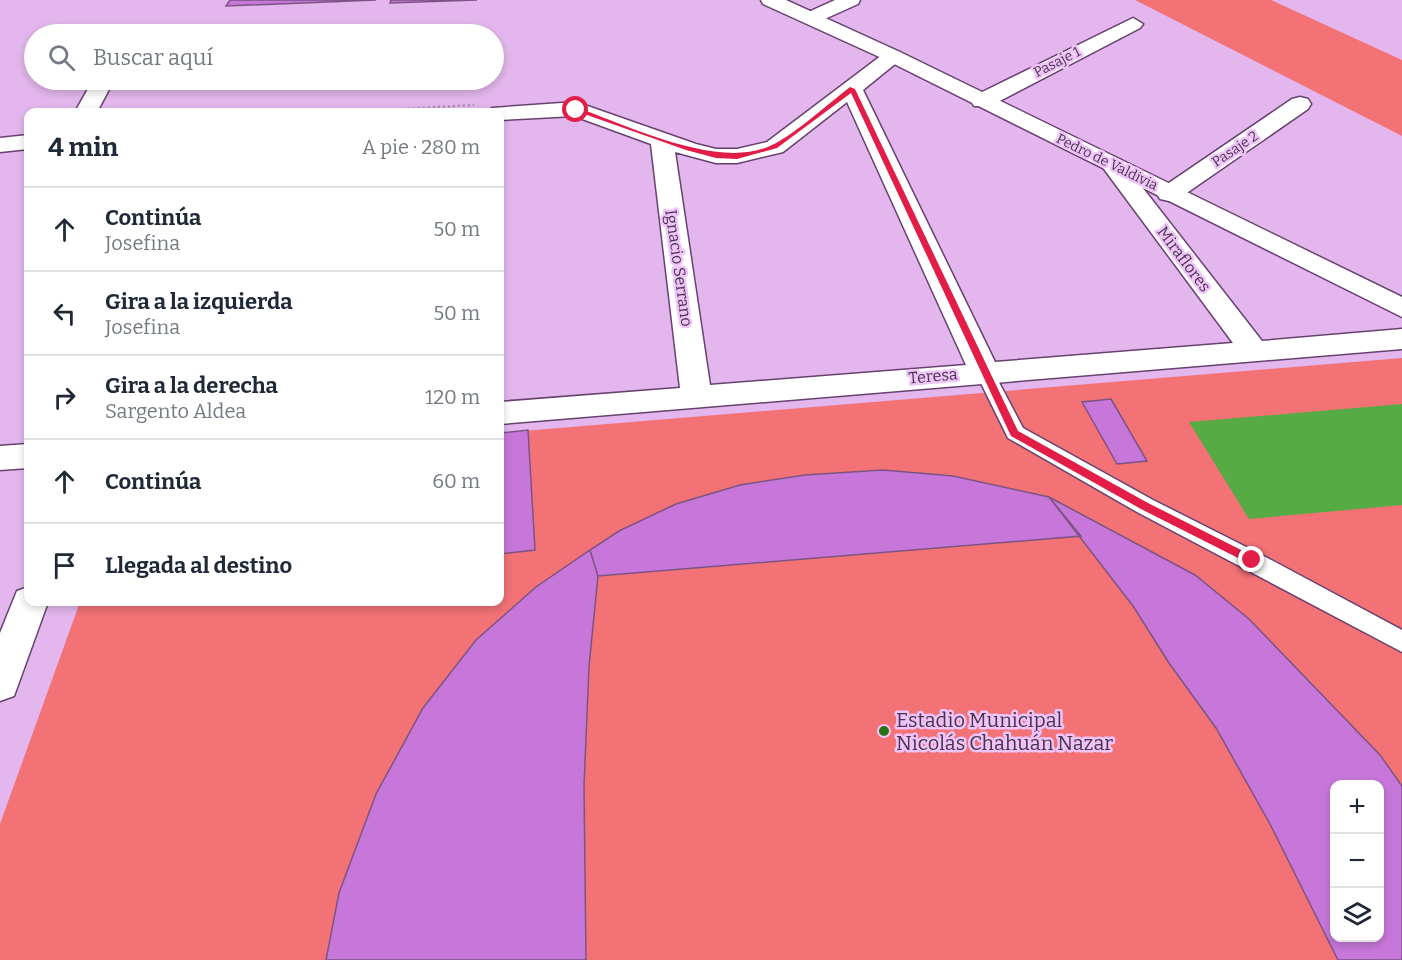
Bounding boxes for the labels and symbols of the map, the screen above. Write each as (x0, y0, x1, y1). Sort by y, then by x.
street label: Pasaje 1 (1031, 43, 1083, 81)
route start (562, 96, 588, 122)
street label: Pasaje 2 (1209, 127, 1261, 171)
street label: Pedro de Valdivia (1053, 130, 1161, 194)
street label: Ignacio Serrano (661, 208, 697, 328)
street label: Miraflores (1153, 223, 1215, 295)
street label: Teresa (908, 364, 959, 388)
route end (1238, 546, 1264, 572)
place label: Estadio Municipal Nicolás Chahuán Nazar (896, 708, 1113, 755)
marker: Estadio Municipal Nicolás Chahuán Nazar (877, 724, 891, 738)

